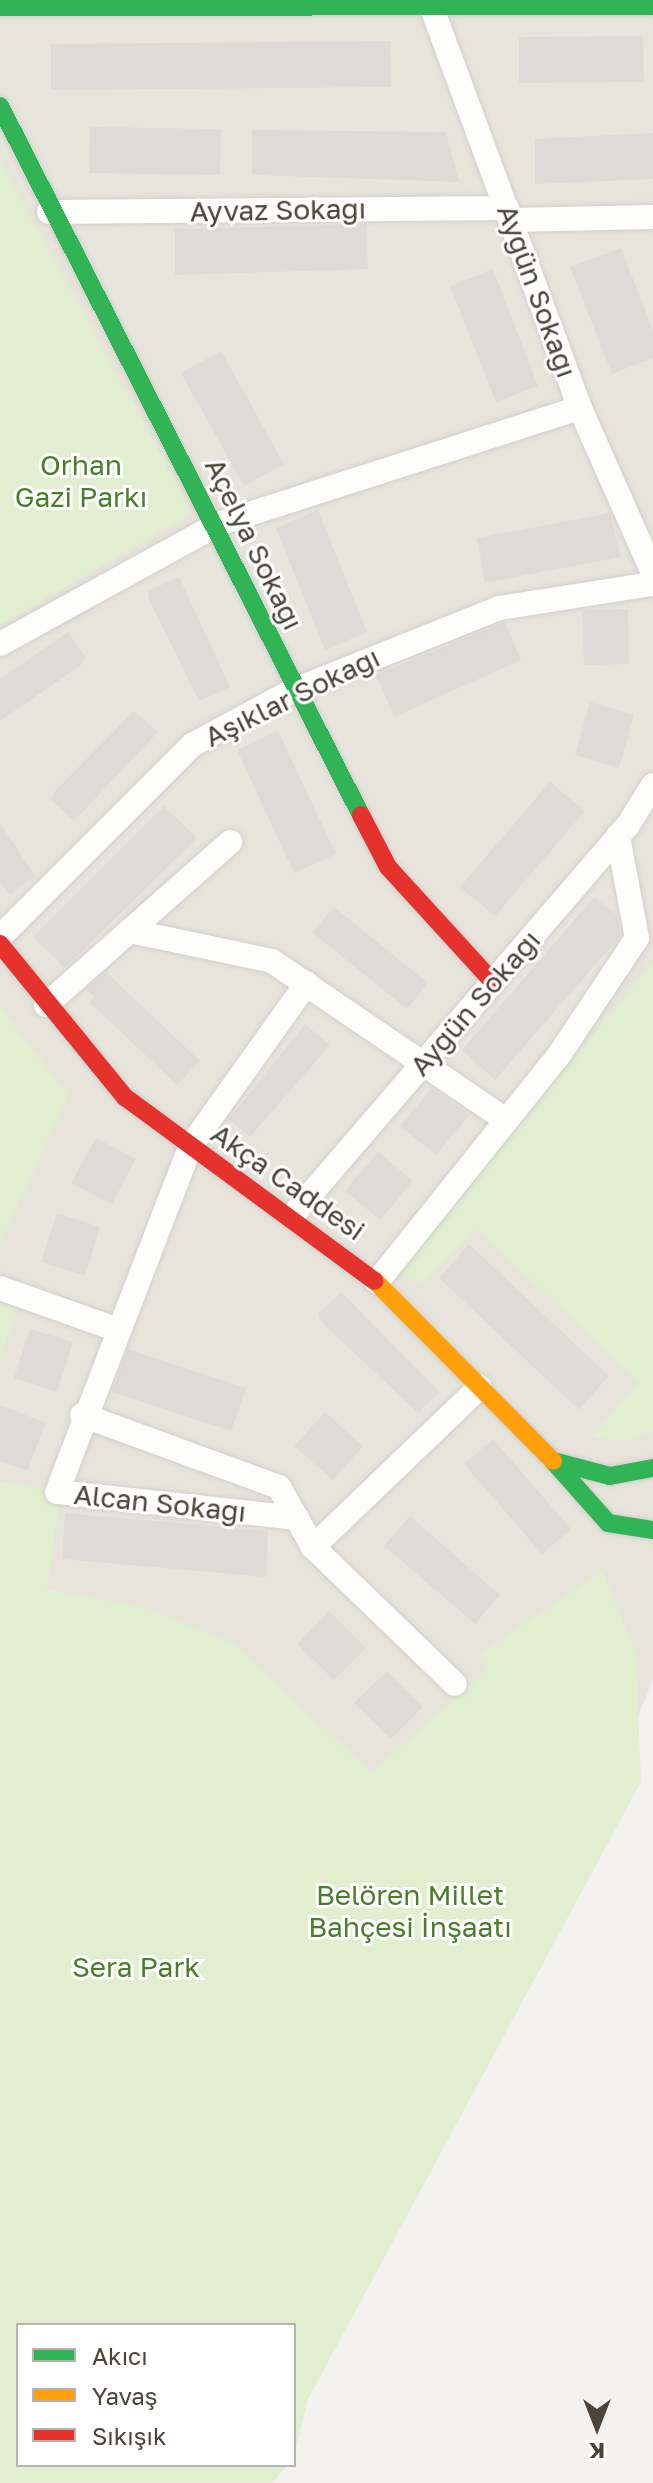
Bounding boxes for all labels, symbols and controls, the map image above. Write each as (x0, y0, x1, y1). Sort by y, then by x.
street label: Ayvaz Sokağı (190, 192, 366, 228)
street label: Aygün Sokağı (490, 200, 584, 382)
park label: Orhan Gazi Parkı (15, 448, 147, 514)
street label: Açelya Sokağı (198, 453, 310, 635)
street label: Aşıklar Sokağı (199, 640, 385, 754)
street label: Aygün Sokağı (403, 924, 547, 1082)
street label: Akça Caddesi (205, 1117, 371, 1247)
street label: Alcan Sokağı (72, 1477, 248, 1529)
park label: Belören Millet Bahçesi İnşaatı (308, 1878, 512, 1944)
park label: Sera Park (72, 1950, 200, 1984)
legend (16, 2323, 296, 2467)
text: Akıcı (92, 2341, 148, 2370)
text: Yavaş (92, 2381, 158, 2410)
north arrow (557, 2387, 637, 2467)
text: Sıkışık (92, 2421, 167, 2450)
text: K (589, 2438, 605, 2465)

